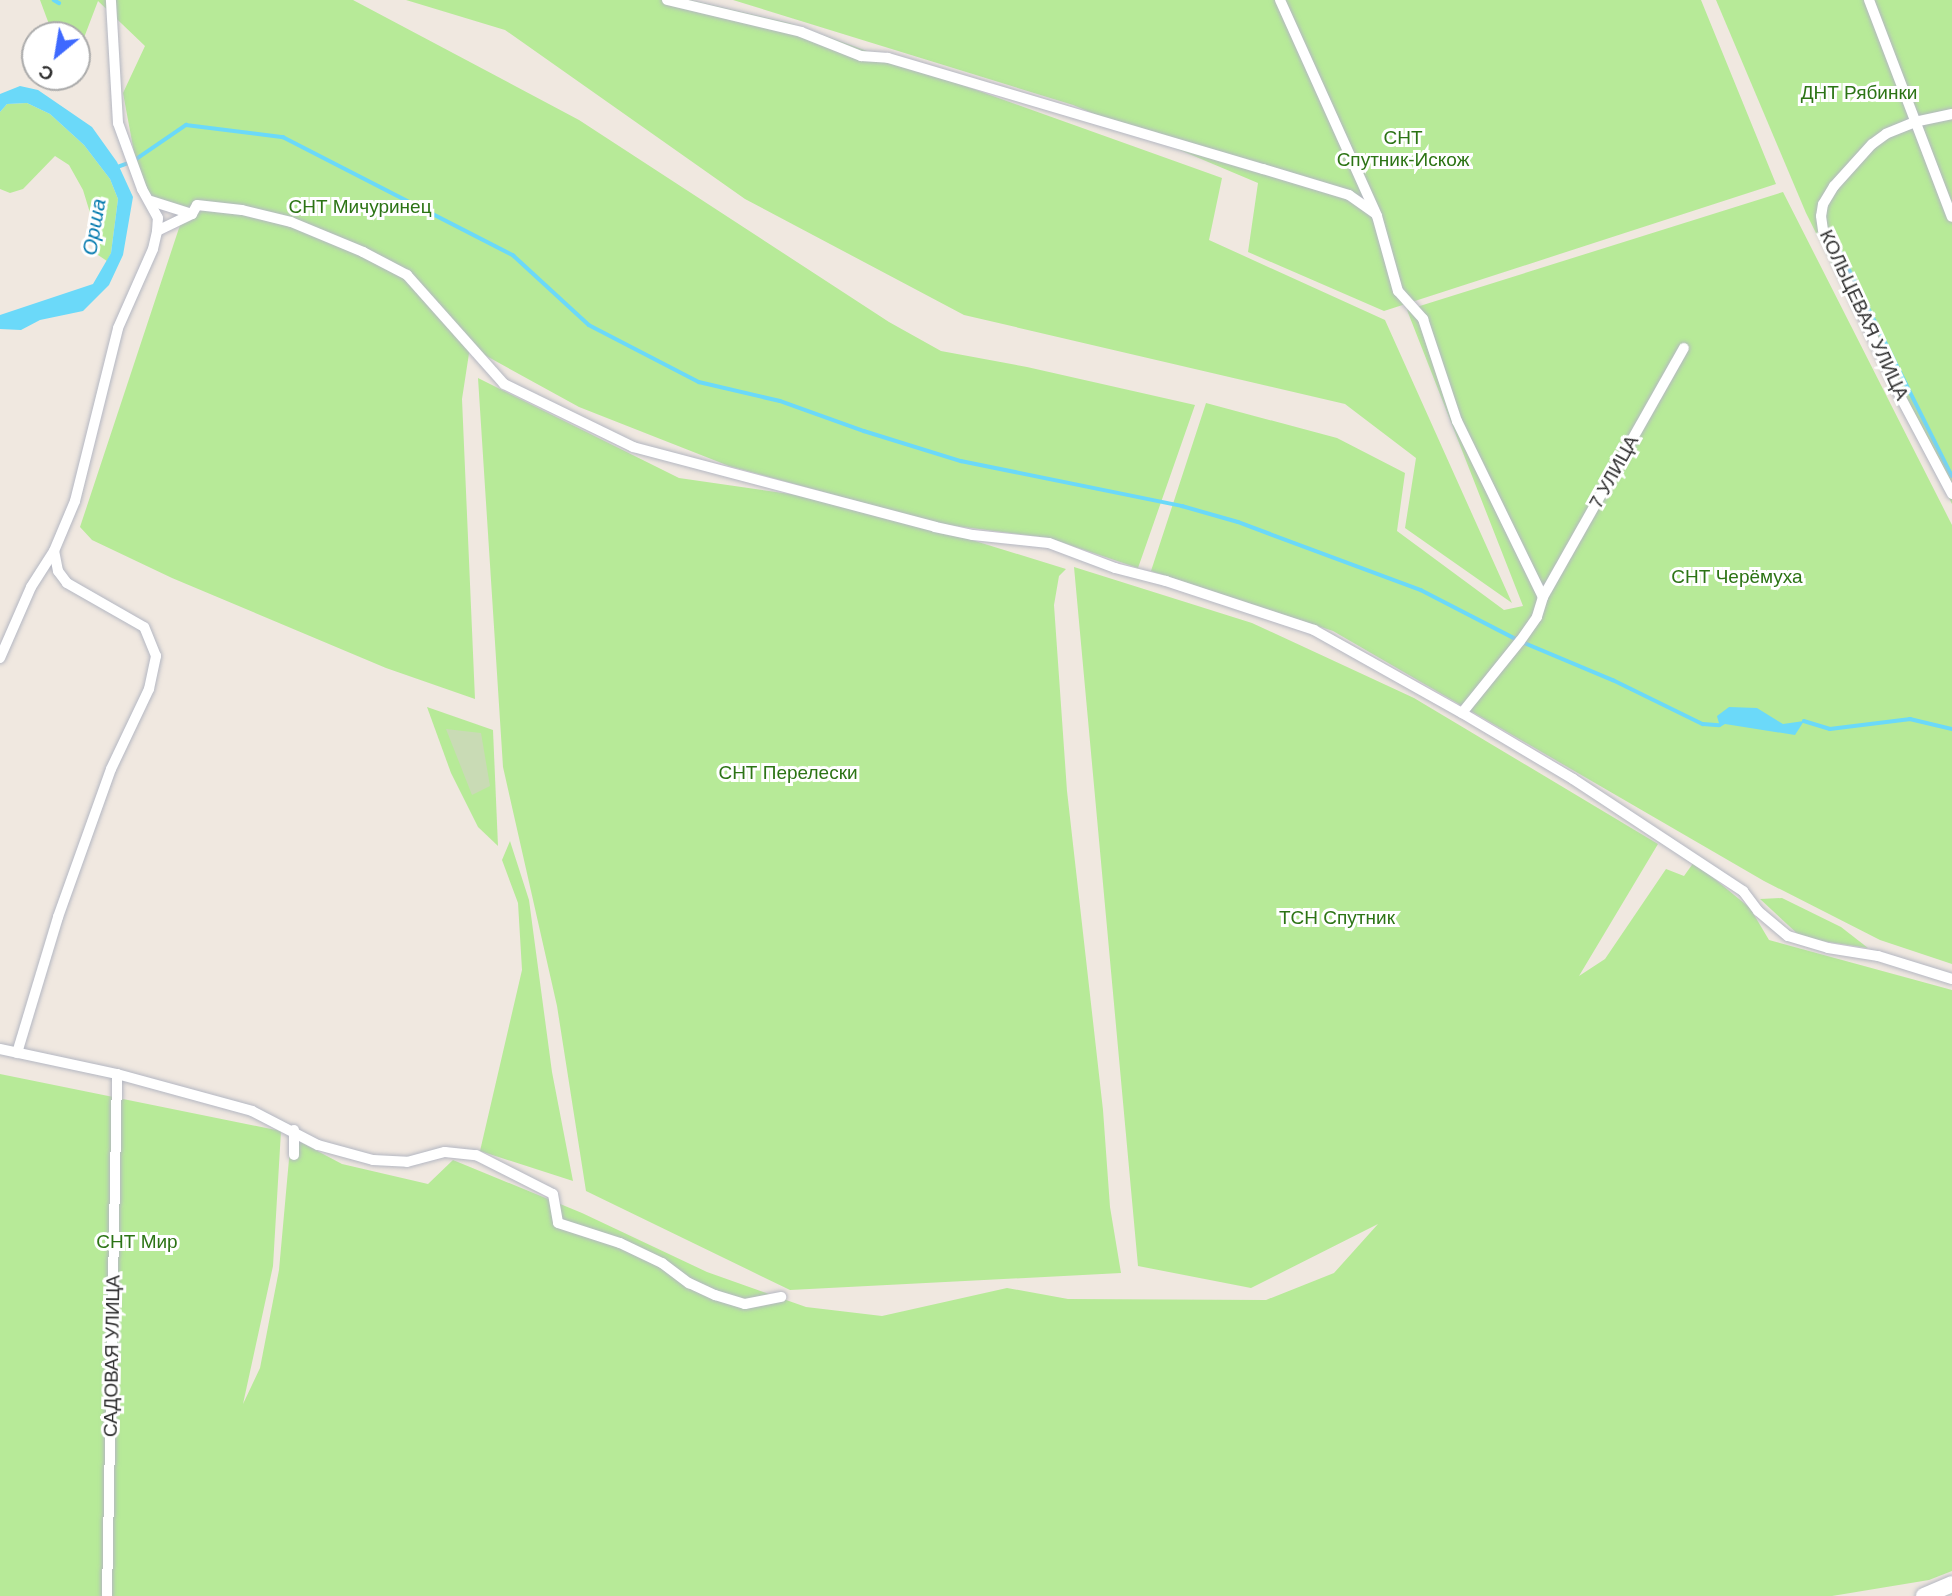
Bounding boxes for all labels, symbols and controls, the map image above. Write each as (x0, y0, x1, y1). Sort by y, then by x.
north arrow (21, 21, 91, 91)
text: С (35, 60, 57, 85)
park label: ДНТ Рябинки (1801, 82, 1917, 104)
park label: СНТ Спутник-Искож (1337, 127, 1469, 171)
park label: СНТ Мичуринец (288, 196, 432, 218)
water label: Орша (77, 197, 111, 257)
street label: КОЛЬЦЕВАЯ УЛИЦА (1815, 226, 1913, 404)
street label: 7 УЛИЦА (1585, 431, 1643, 513)
park label: СНТ Черёмуха (1671, 566, 1803, 588)
park label: СНТ Перелески (718, 762, 858, 784)
park label: ТСН Спутник (1279, 907, 1395, 929)
park label: СНТ Мир (96, 1231, 178, 1253)
street label: САДОВАЯ УЛИЦА (99, 1275, 125, 1437)

